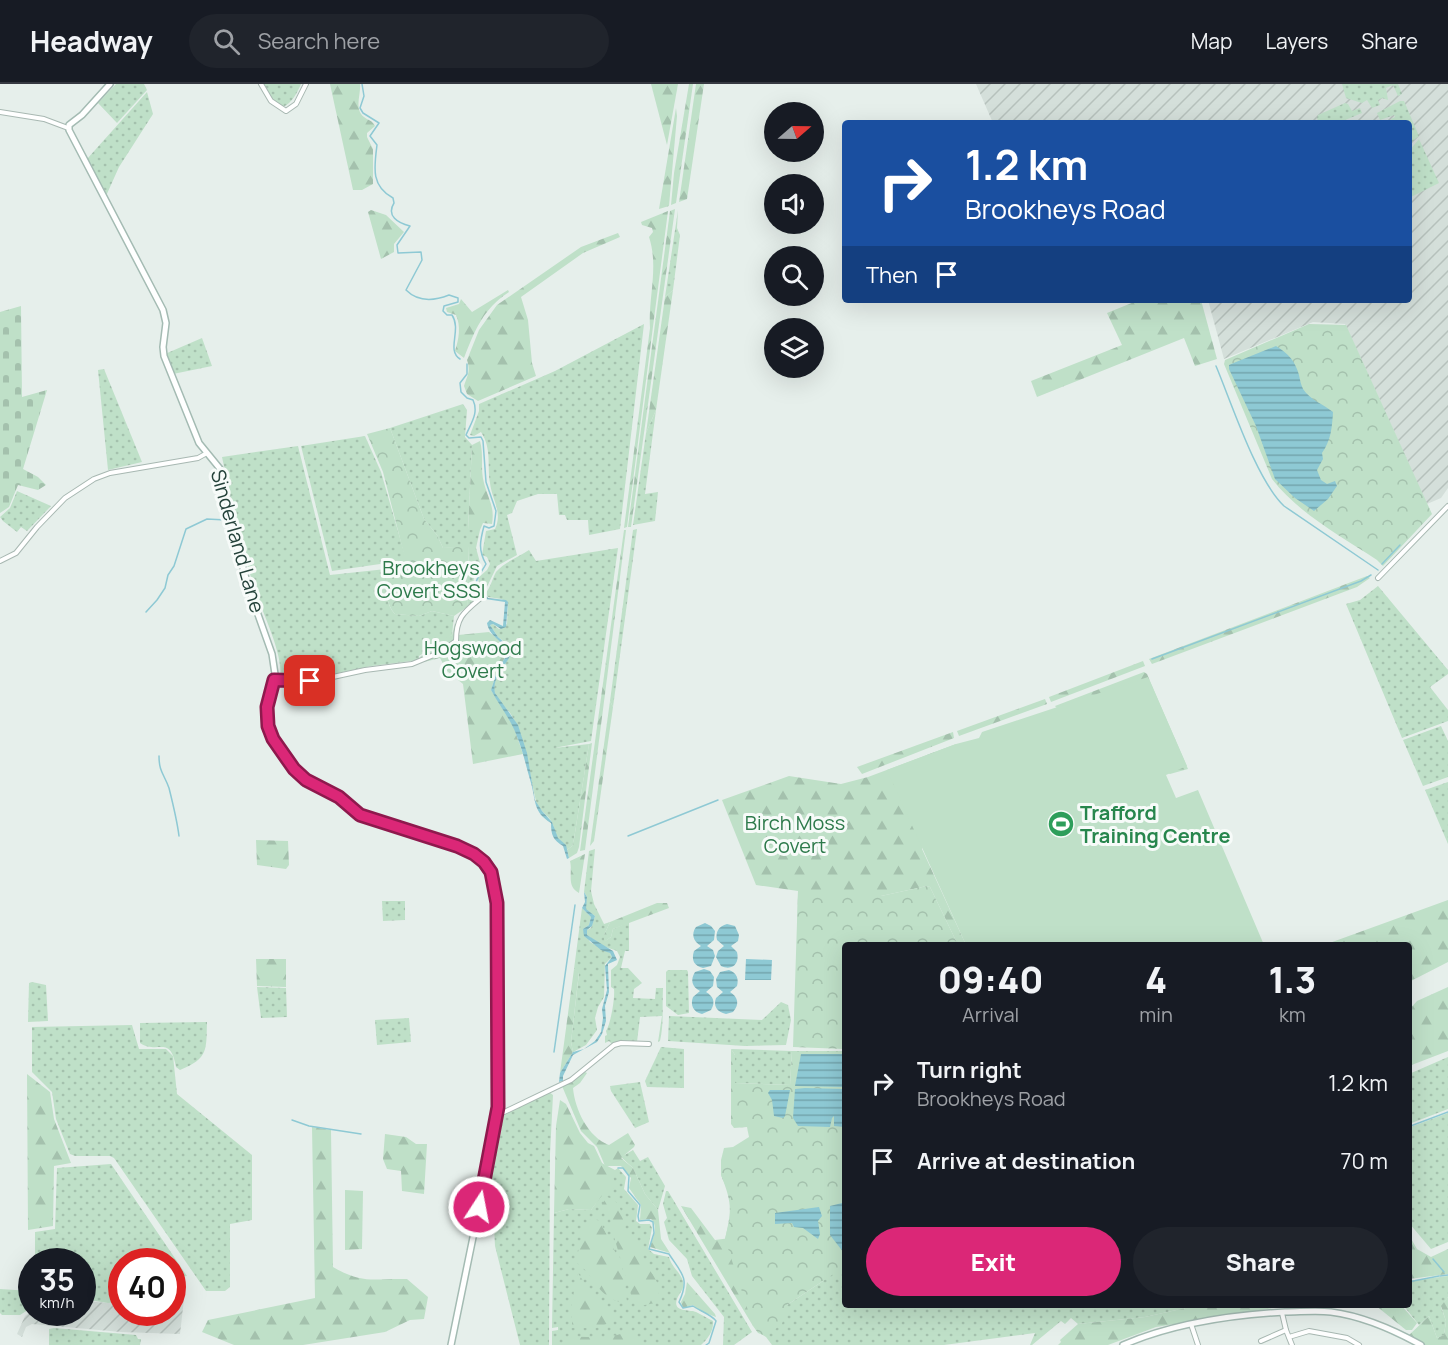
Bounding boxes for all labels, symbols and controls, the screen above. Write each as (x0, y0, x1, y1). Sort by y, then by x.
search box (189, 14, 609, 68)
text: Headway (30, 22, 153, 60)
icon: search (210, 25, 243, 58)
text: Search here (258, 26, 380, 56)
text: Map (1191, 27, 1232, 55)
text: Layers (1265, 27, 1328, 55)
text: Share (1361, 27, 1418, 55)
north arrow (764, 102, 824, 162)
map controls (764, 102, 824, 378)
text: 1.2 km (965, 135, 1088, 193)
icon: right (866, 144, 944, 222)
button: sound (764, 174, 824, 234)
text: Brookheys Road (965, 190, 1166, 227)
button: search (764, 246, 824, 306)
icon: arrive (930, 258, 963, 291)
text: Then (866, 260, 918, 290)
button: layers (764, 318, 824, 378)
street label: Sinderland Lane (205, 466, 271, 616)
park label: Brookheys Covert SSSI (377, 554, 485, 604)
park label: Hogswood Covert (424, 634, 522, 684)
pin (284, 655, 335, 706)
icon: arrive (293, 664, 326, 697)
place label: Trafford Training Centre (1080, 799, 1230, 849)
park label: Birch Moss Covert (745, 809, 845, 859)
sports icon: Trafford Training Centre (1046, 809, 1076, 839)
text: 09:40 (938, 955, 1044, 1004)
text: 4 (1145, 955, 1167, 1004)
text: 1.3 (1269, 955, 1316, 1004)
text: Arrival (962, 1001, 1019, 1028)
text: min (1139, 1001, 1173, 1028)
text: km (1279, 1001, 1306, 1028)
text: Turn right (917, 1055, 1022, 1085)
icon: right (866, 1067, 899, 1100)
text: 1.2 km (1328, 1068, 1388, 1098)
text: Brookheys Road (917, 1085, 1066, 1112)
icon: arrive (866, 1145, 899, 1178)
text: Arrive at destination (917, 1146, 1135, 1176)
text: 70 m (1340, 1146, 1388, 1176)
position arrow (447, 1175, 511, 1239)
button: Exit (866, 1227, 1121, 1296)
button: Share (1133, 1227, 1388, 1296)
speed limit sign: 40 (108, 1248, 186, 1326)
text: 35 (39, 1259, 75, 1300)
text: km/h (40, 1292, 74, 1313)

